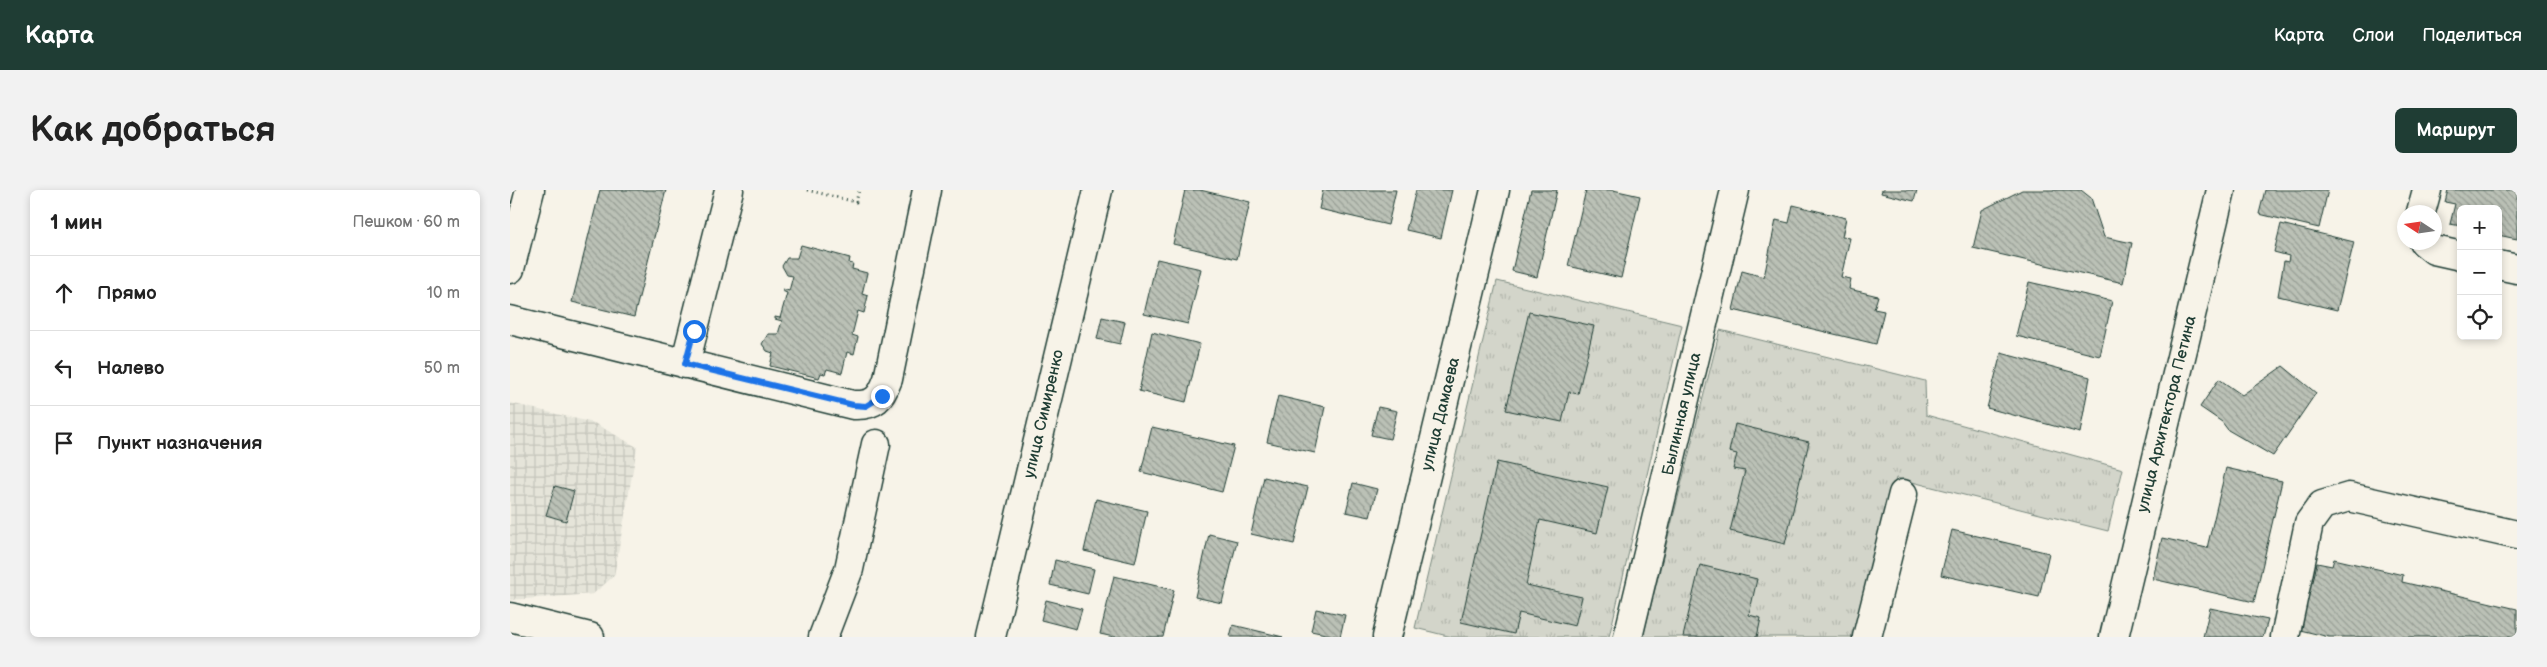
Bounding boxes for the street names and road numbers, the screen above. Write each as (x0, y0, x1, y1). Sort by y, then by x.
street label: улица Архитектора Петина (2133, 313, 2201, 514)
street label: улица Симиренко (1020, 348, 1068, 480)
street label: Былинная улица (1659, 350, 1706, 477)
street label: улица Дамаева (1418, 355, 1464, 473)

